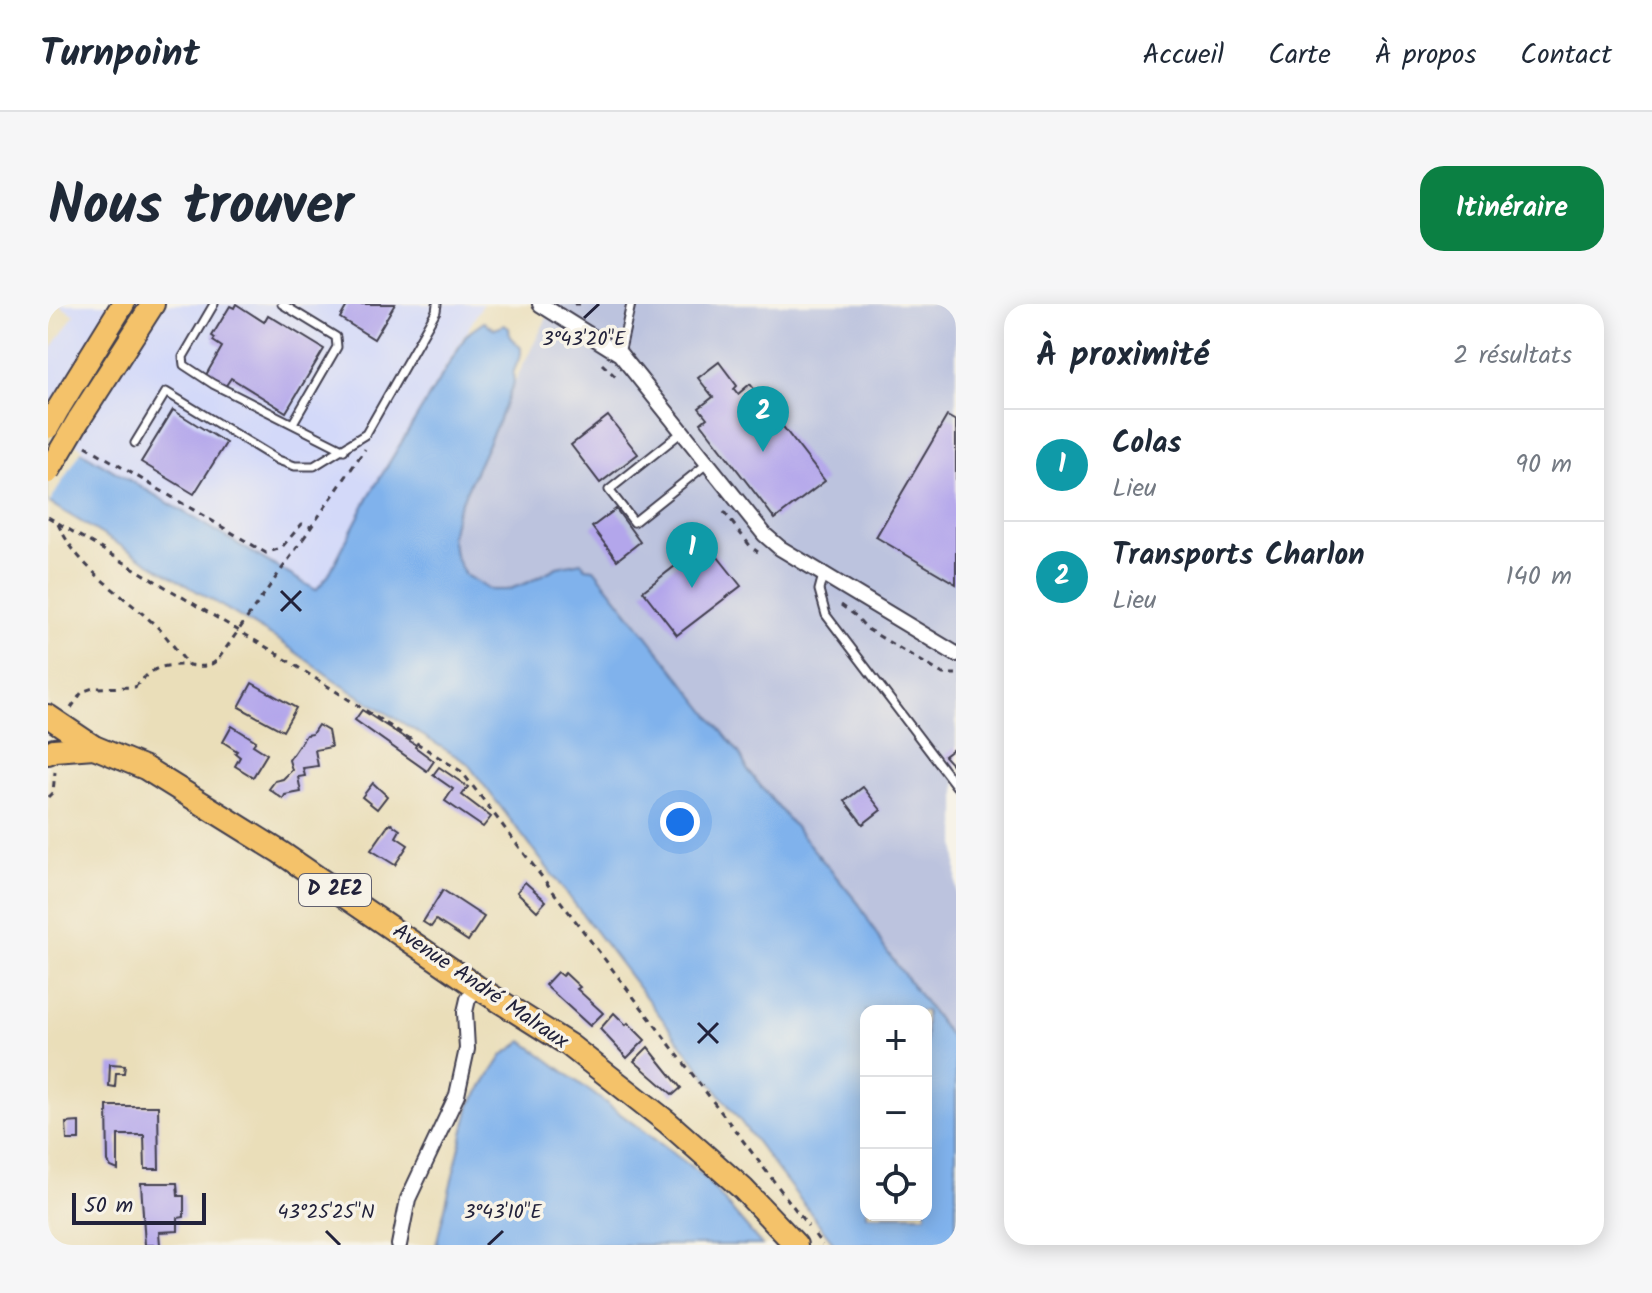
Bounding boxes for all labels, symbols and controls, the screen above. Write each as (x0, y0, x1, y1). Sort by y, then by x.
text: Turnpoint (40, 25, 200, 85)
text: Accueil (1143, 33, 1224, 78)
text: Carte (1268, 33, 1331, 78)
text: À propos (1375, 33, 1476, 78)
text: Contact (1520, 33, 1612, 78)
text: Nous trouver (48, 163, 353, 253)
button: Itinéraire (1420, 166, 1604, 251)
text: 3°43'20"E (542, 324, 627, 356)
text: À proximité (1036, 329, 1209, 383)
text: 2 résultats (1453, 335, 1572, 377)
pin: 2 (737, 386, 789, 452)
text: Colas (1112, 420, 1181, 468)
text: 1 (1058, 444, 1066, 486)
text: 90 m (1515, 444, 1572, 486)
text: Lieu (1112, 468, 1157, 510)
pin: 1 (666, 522, 718, 588)
text: Transports Charlon (1112, 532, 1365, 580)
text: 2 (1054, 556, 1070, 598)
text: 140 m (1505, 556, 1572, 598)
text: Lieu (1112, 580, 1157, 622)
your location (660, 802, 700, 842)
road number: D 2E2 (299, 874, 371, 906)
street label: Avenue André Malraux (385, 915, 576, 1059)
map controls (860, 1005, 932, 1221)
button: + (860, 1005, 932, 1077)
button: − (860, 1077, 932, 1149)
button: locate (860, 1149, 932, 1221)
scale bar (72, 1189, 206, 1225)
text: 50 m (84, 1189, 133, 1224)
text: 43°25'25"N (278, 1197, 375, 1229)
text: 3°43'10"E (464, 1197, 543, 1229)

